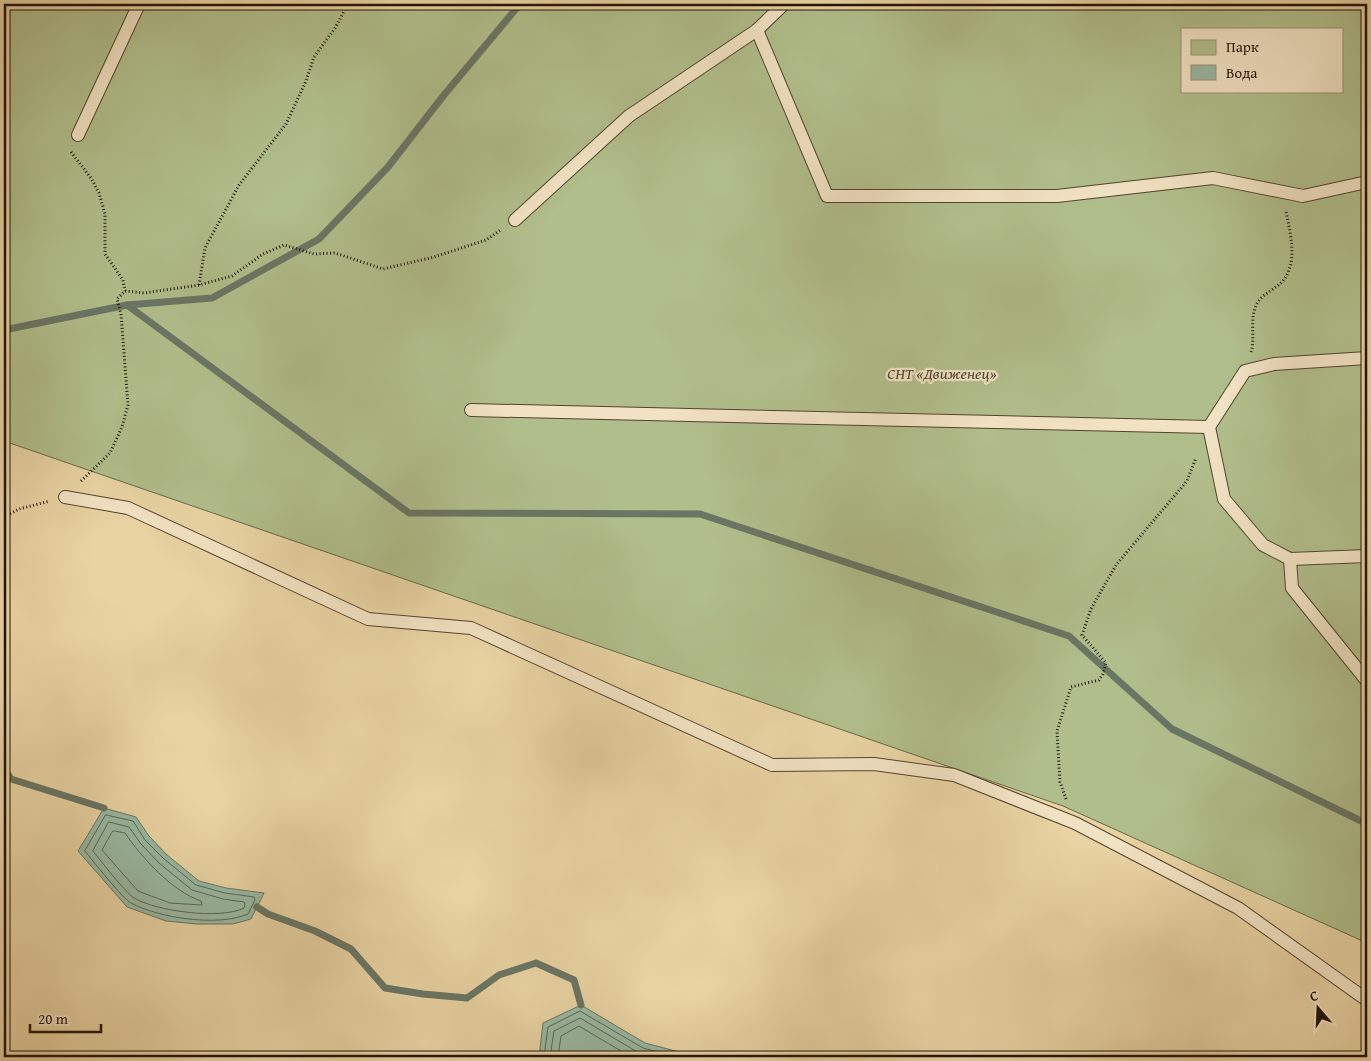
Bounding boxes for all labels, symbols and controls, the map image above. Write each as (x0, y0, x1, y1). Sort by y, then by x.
legend (1181, 28, 1344, 92)
text: Парк (1226, 36, 1259, 57)
text: Вода (1226, 62, 1258, 83)
park label: СНТ «Движенец» (887, 361, 997, 385)
north arrow (1294, 984, 1344, 1034)
text: С (1307, 985, 1321, 1006)
scale bar (30, 1001, 101, 1033)
text: 20 m (38, 1008, 69, 1029)

